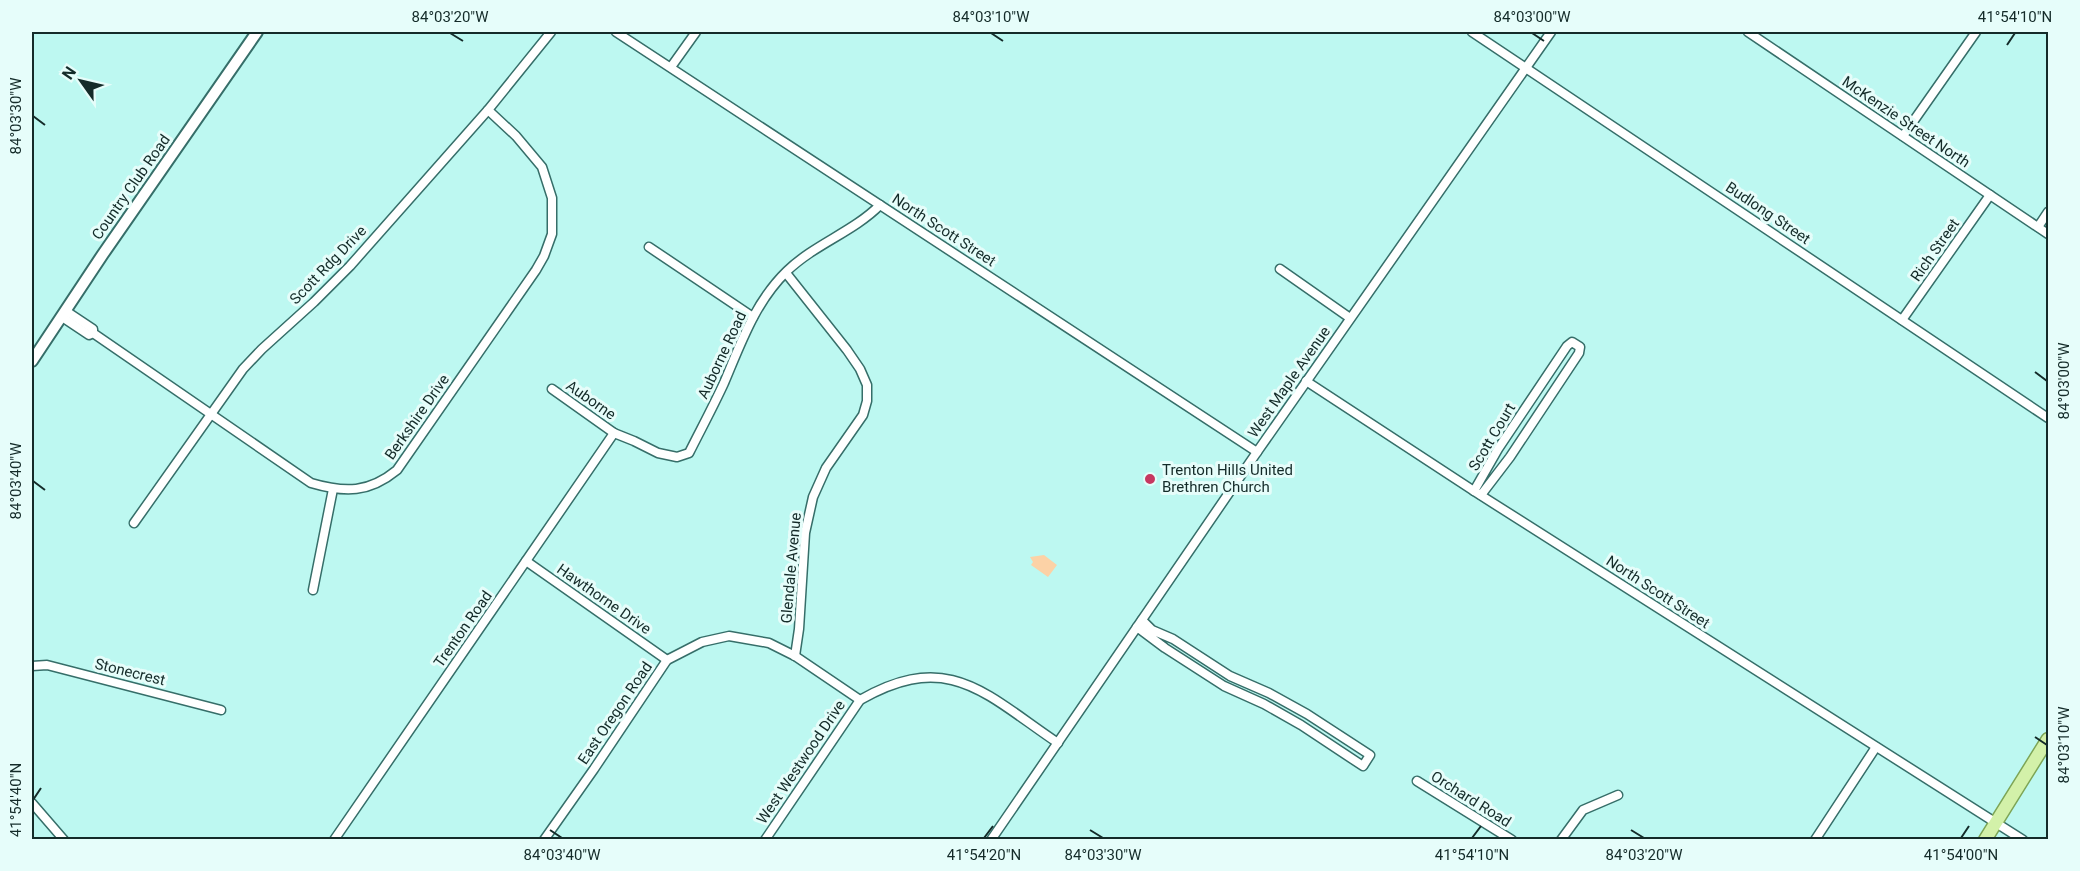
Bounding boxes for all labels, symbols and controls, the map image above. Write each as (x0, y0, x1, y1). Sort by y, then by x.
text: 84°03'20"W (412, 8, 488, 26)
text: 84°03'10"W (953, 8, 1029, 26)
text: 84°03'00"W (1494, 8, 1570, 26)
text: 41°54'10"N (1978, 8, 2052, 26)
north arrow (51, 51, 111, 111)
text: N (58, 63, 80, 83)
street label: McKenzie Street North (1839, 73, 1973, 171)
text: 84°03'30"W (7, 78, 25, 154)
street label: Country Club Road (88, 131, 174, 243)
street label: Budlong Street (1722, 178, 1814, 248)
street label: North Scott Street (889, 190, 999, 270)
street label: Rich Street (1907, 215, 1963, 285)
street label: Scott Rdg Drive (286, 222, 370, 308)
street label: Auborne Road (694, 308, 750, 402)
street label: West Maple Avenue (1244, 323, 1334, 441)
text: 84°03'00"W (2055, 343, 2073, 419)
street label: Berkshire Drive (381, 371, 453, 463)
street label: Auborne (563, 376, 619, 424)
street label: Scott Court (1465, 400, 1519, 474)
text: 84°03'40"W (7, 443, 25, 519)
place label: Trenton Hills United Brethren Church (1162, 461, 1293, 496)
marker: Trenton Hills United Brethren Church (1143, 472, 1157, 486)
street label: Glendale Avenue (777, 512, 805, 624)
street label: North Scott Street (1603, 552, 1713, 632)
street label: Hawthorne Drive (554, 560, 654, 638)
street label: Trenton Road (430, 587, 496, 671)
street label: Stonecrest (93, 655, 167, 689)
street label: East Oregon Road (574, 658, 656, 768)
street label: West Westwood Drive (753, 697, 849, 827)
text: 84°03'10"W (2055, 707, 2073, 783)
text: 41°54'40"N (7, 763, 25, 837)
street label: Orchard Road (1428, 767, 1514, 831)
text: 84°03'40"W (524, 846, 600, 864)
text: 41°54'20"N (947, 846, 1021, 864)
text: 84°03'30"W (1065, 846, 1141, 864)
text: 41°54'10"N (1435, 846, 1509, 864)
text: 84°03'20"W (1606, 846, 1682, 864)
text: 41°54'00"N (1924, 846, 1998, 864)

